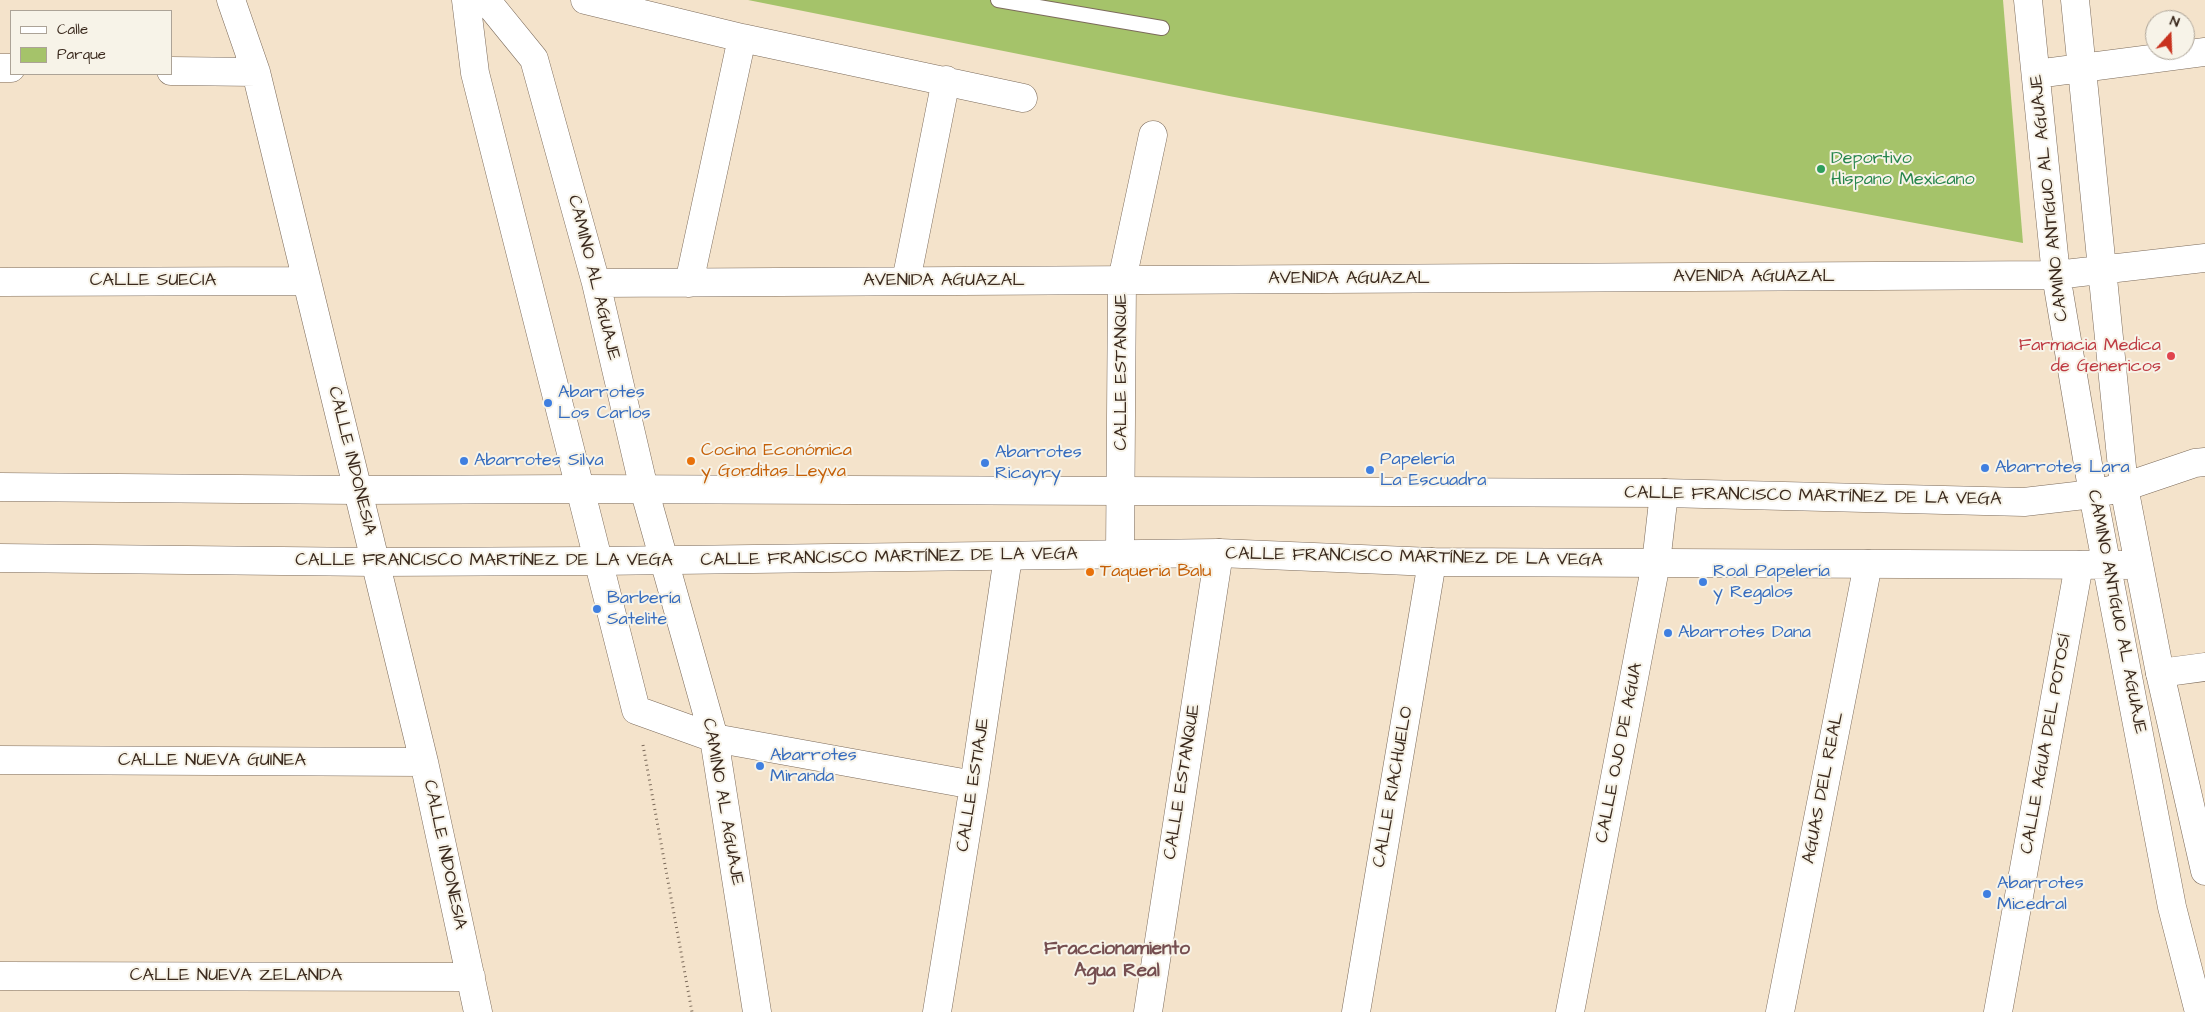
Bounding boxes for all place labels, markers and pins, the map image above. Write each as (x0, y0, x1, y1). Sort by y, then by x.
place label: Deportivo Hispano Mexicano (1831, 148, 1975, 190)
marker: Deportivo Hispano Mexicano (1815, 163, 1827, 175)
place label: Farmacia Medica de Genericos (2019, 335, 2161, 378)
marker: Farmacia Medica de Genericos (2165, 350, 2177, 362)
place label: Abarrotes Los Carlos (558, 382, 651, 424)
marker: Abarrotes Los Carlos (542, 397, 554, 409)
place label: Cocina Económica y Gorditas Leyva (701, 440, 852, 482)
place label: Abarrotes Ricayry (995, 442, 1082, 484)
place label: Papelería La Escuadra (1380, 449, 1487, 492)
place label: Abarrotes Silva (474, 450, 604, 472)
marker: Abarrotes Silva (458, 455, 470, 467)
marker: Cocina Económica y Gorditas Leyva (685, 455, 697, 467)
marker: Abarrotes Ricayry (979, 457, 991, 469)
place label: Abarrotes Lara (1995, 457, 2130, 479)
marker: Abarrotes Lara (1979, 462, 1991, 474)
marker: Papelería La Escuadra (1364, 464, 1376, 476)
place label: Taqueria Balu (1100, 561, 1211, 583)
place label: Roal Papelería y Regalos (1713, 561, 1830, 604)
marker: Taqueria Balu (1084, 566, 1096, 578)
marker: Roal Papelería y Regalos (1697, 576, 1709, 588)
place label: Barbería Satelite (607, 588, 681, 630)
marker: Barbería Satelite (591, 603, 603, 615)
place label: Abarrotes Dana (1678, 622, 1811, 644)
marker: Abarrotes Dana (1662, 627, 1674, 639)
place label: Abarrotes Miranda (770, 745, 857, 788)
marker: Abarrotes Miranda (754, 760, 766, 772)
place label: Abarrotes Micedral (1997, 873, 2084, 916)
marker: Abarrotes Micedral (1981, 888, 1993, 900)

